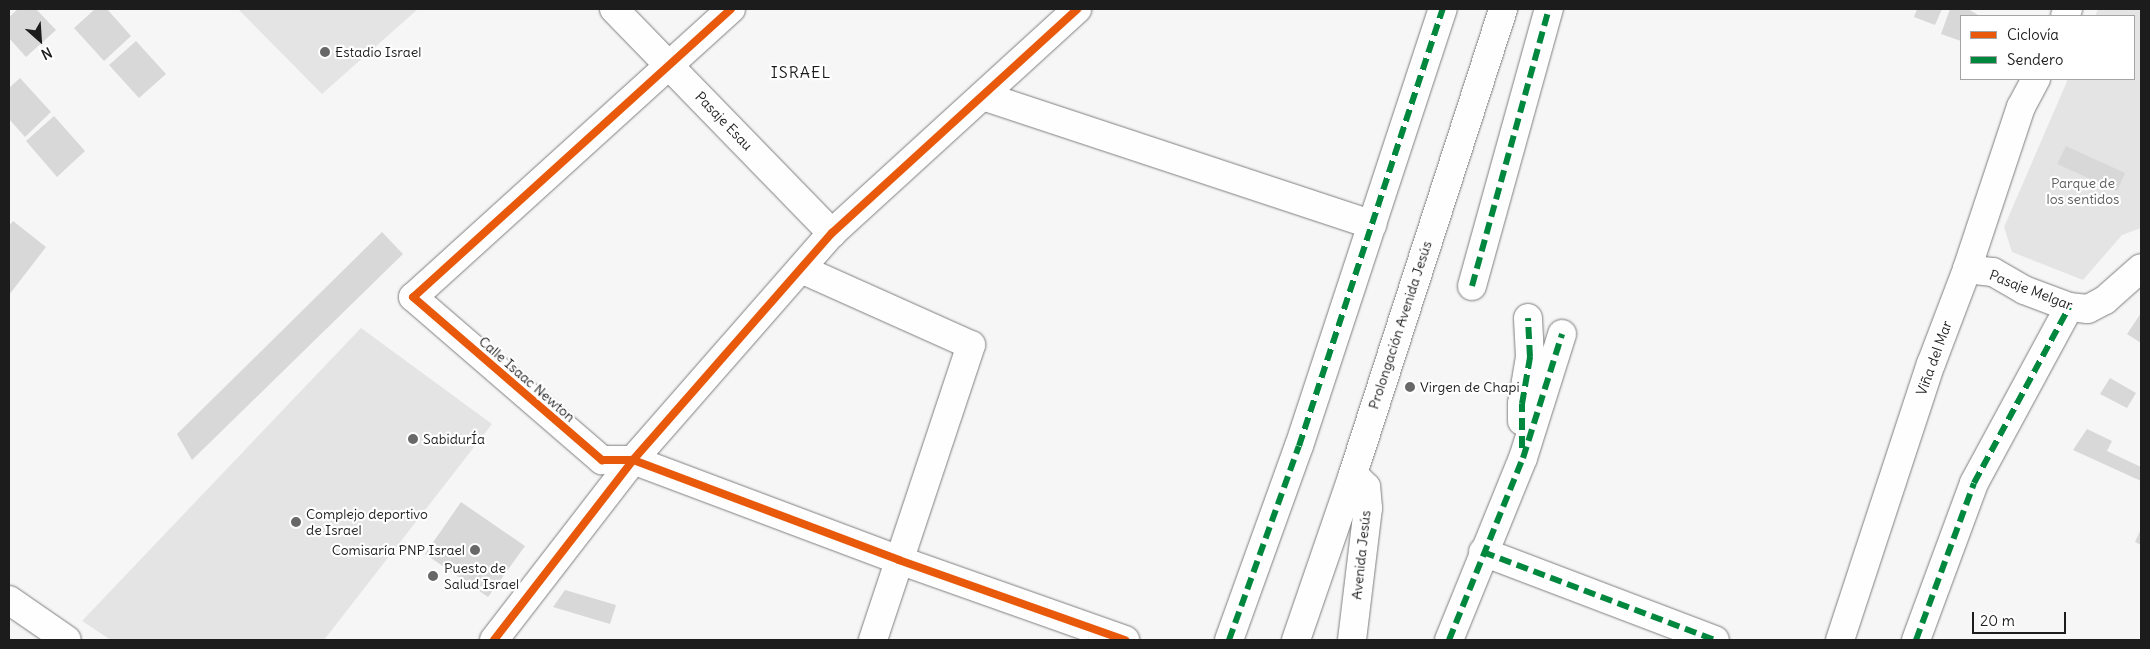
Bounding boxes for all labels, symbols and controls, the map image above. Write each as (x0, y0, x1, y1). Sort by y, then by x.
north arrow (15, 15, 65, 65)
legend (1960, 15, 2135, 80)
text: Ciclovía (2007, 25, 2059, 44)
text: N (38, 43, 55, 64)
place label: Estadio Israel (335, 44, 421, 60)
marker: Estadio Israel (319, 46, 331, 58)
text: Sendero (2007, 50, 2063, 69)
district label: ISRAEL (770, 62, 832, 82)
street label: Pasaje Esau (692, 88, 756, 154)
park label: Parque de los sentidos (2047, 175, 2119, 208)
street label: Prolongación Avenida Jesús (1365, 239, 1435, 411)
street label: Pasaje Melgar (1987, 266, 2075, 314)
street label: Viña del Mar (1913, 318, 1955, 398)
street label: Calle Isaac Newton (476, 333, 578, 425)
place label: Virgen de Chapi (1420, 379, 1520, 395)
marker: Virgen de Chapi (1404, 381, 1416, 393)
place label: SabidurÍa (423, 431, 485, 447)
marker: SabidurÍa (407, 433, 419, 445)
place label: Complejo deportivo de Israel (306, 506, 428, 538)
street label: Avenida Jesús (1348, 510, 1374, 600)
marker: Complejo deportivo de Israel (290, 516, 302, 528)
place label: Comisaría PNP Israel (332, 542, 465, 558)
marker: Comisaría PNP Israel (469, 544, 481, 556)
place label: Puesto de Salud Israel (444, 560, 519, 592)
marker: Puesto de Salud Israel (426, 569, 440, 583)
scale bar (1975, 602, 2069, 634)
text: 20 m (1980, 611, 2015, 630)

